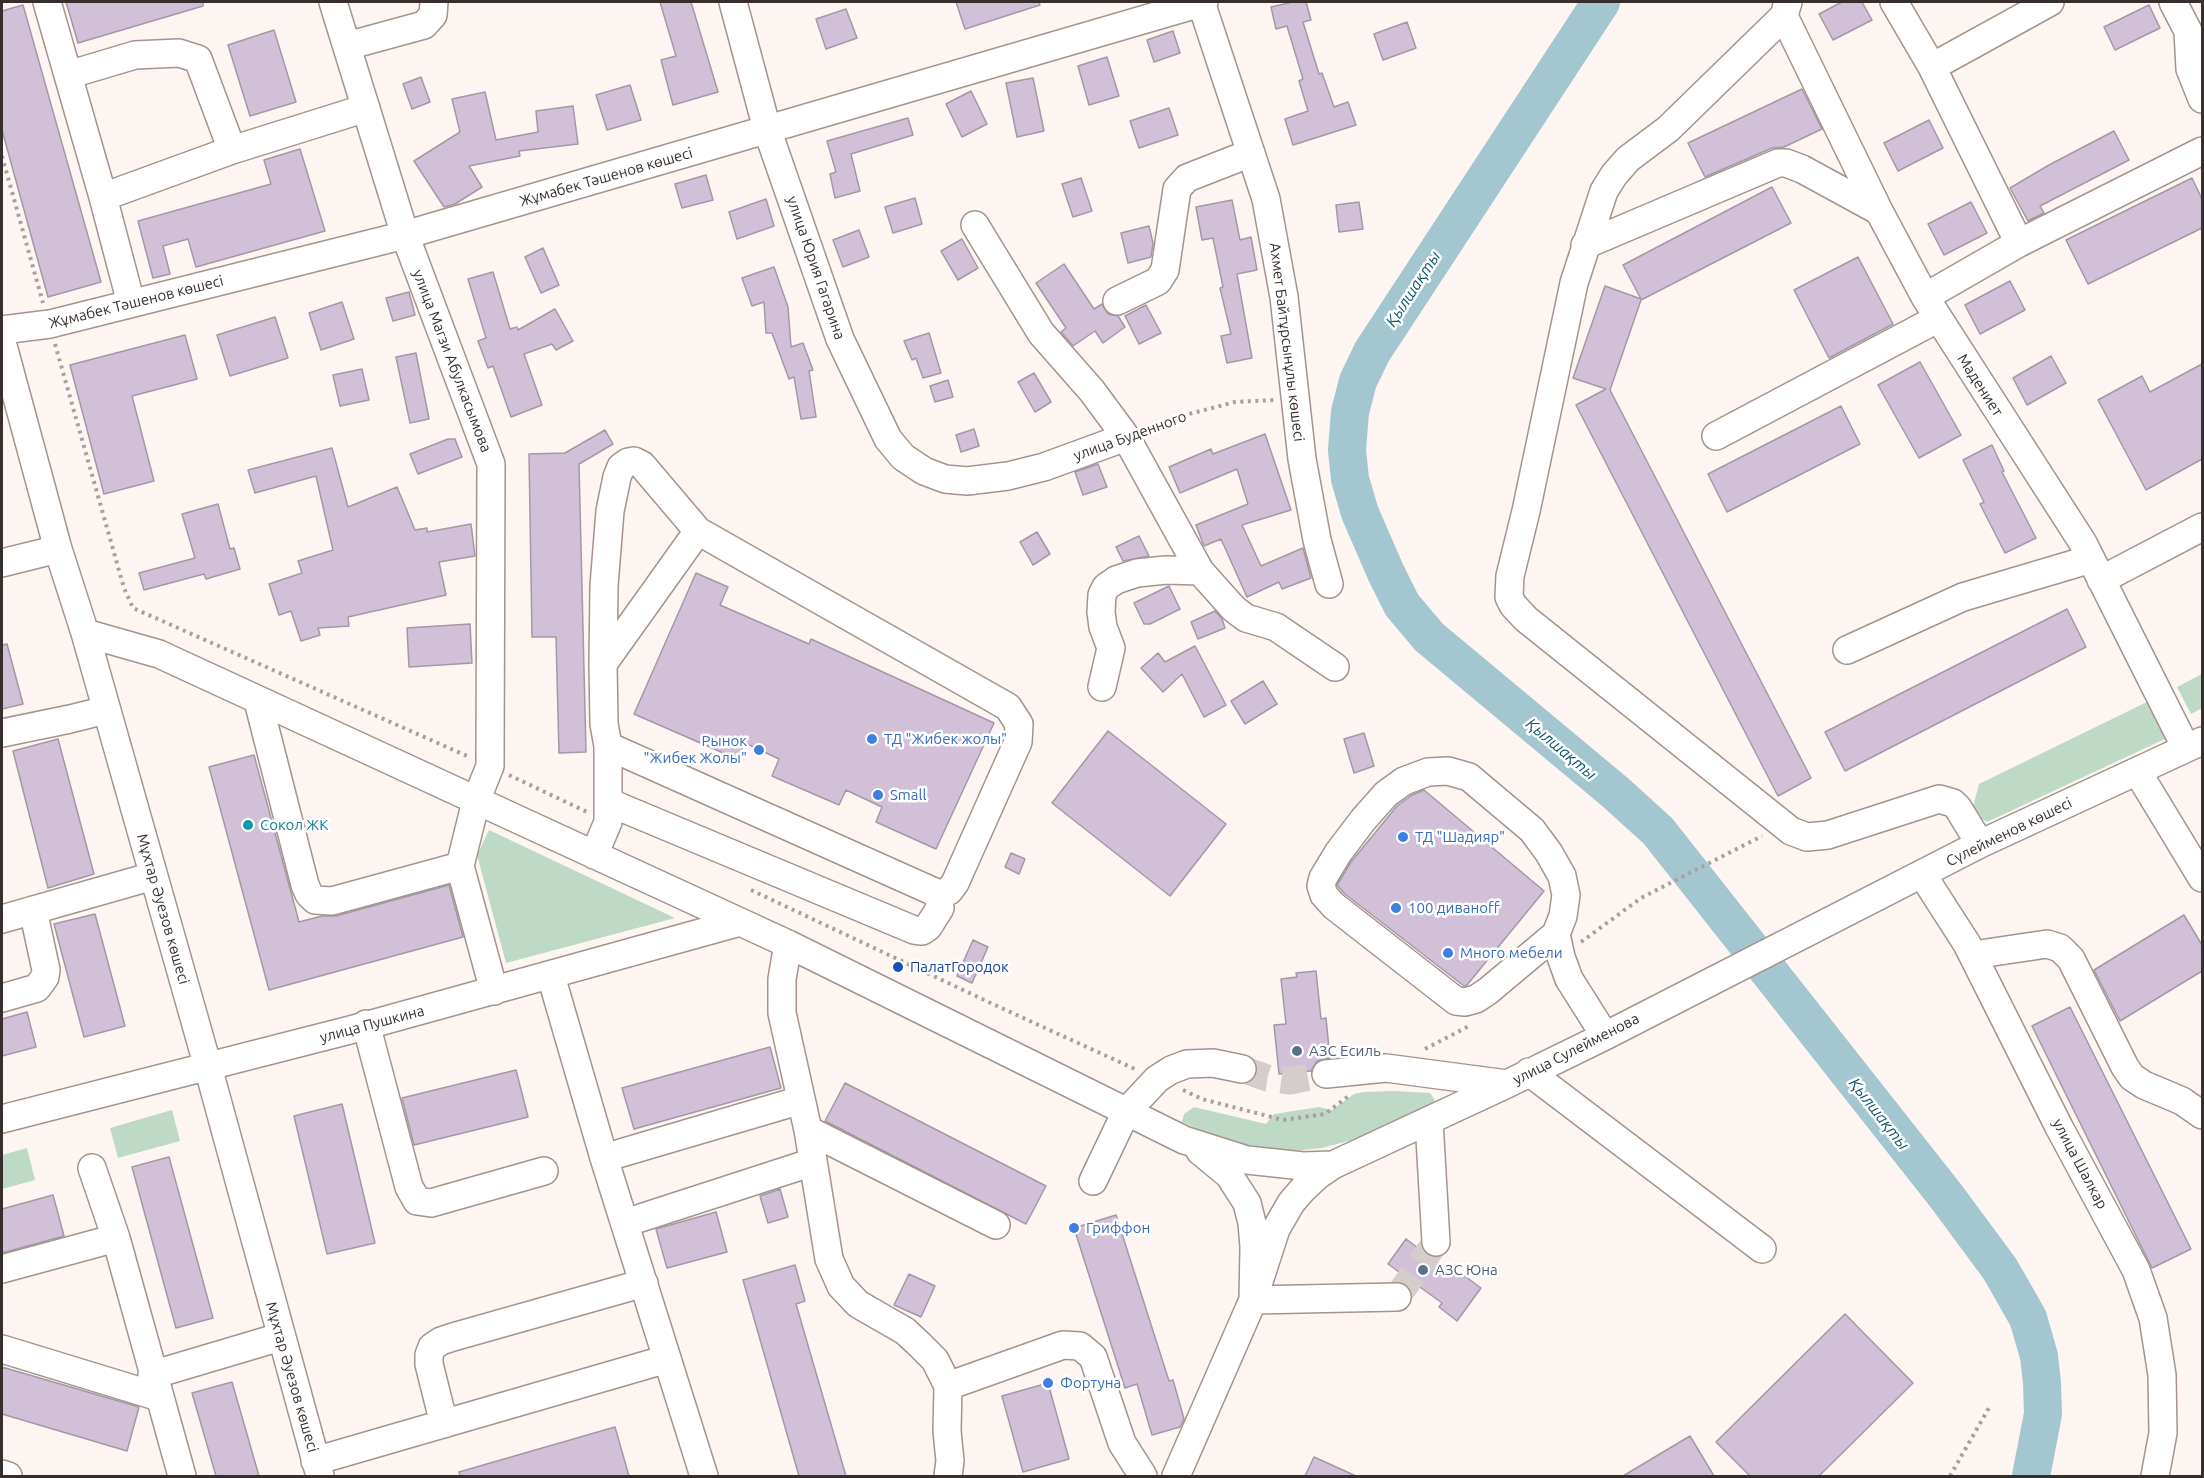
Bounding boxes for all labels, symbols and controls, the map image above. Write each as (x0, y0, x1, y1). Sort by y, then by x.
street label: Жұмабек Тәшенов көшесі (517, 144, 695, 210)
street label: улица Юрия Гагарина (783, 194, 849, 342)
street label: Ахмет Байтұрсынұлы көшесі (1266, 241, 1308, 443)
water label: Қылшақты (1382, 248, 1444, 330)
street label: улица Магзи Абулкасымова (409, 267, 495, 455)
street label: Жұмабек Тәшенов көшесі (47, 272, 225, 332)
street label: Мадениет (1953, 351, 2007, 419)
street label: улица Буденного (1071, 407, 1189, 465)
water label: Қылшақты (1522, 714, 1600, 784)
place label: ТД "Жибек жолы" (884, 730, 1007, 748)
place label: Рынок "Жибек Жолы" (644, 732, 747, 767)
marker: ТД "Жибек жолы" (865, 732, 879, 746)
marker: Рынок "Жибек Жолы" (752, 743, 766, 757)
place label: Small (890, 786, 926, 804)
marker: Small (871, 788, 885, 802)
street label: Сүлейменов көшесі (1943, 794, 2075, 870)
place label: Сокол ЖК (260, 816, 328, 834)
marker: Сокол ЖК (241, 818, 255, 832)
place label: ТД "Шадияр" (1415, 828, 1505, 846)
marker: ТД "Шадияр" (1396, 830, 1410, 844)
street label: Мұхтар Әуезов көшесі (133, 832, 193, 986)
place label: 100 диваноff (1408, 899, 1499, 917)
marker: 100 диваноff (1389, 901, 1403, 915)
place label: Много мебели (1460, 944, 1563, 962)
marker: Много мебели (1441, 946, 1455, 960)
place label: ПалатГородок (910, 958, 1009, 976)
marker: ПалатГородок (891, 960, 905, 974)
street label: улица Пушкина (318, 1001, 426, 1047)
street label: улица Сулейменова (1510, 1009, 1642, 1089)
place label: АЗС Есиль (1309, 1042, 1381, 1060)
marker: АЗС Есиль (1290, 1044, 1304, 1058)
water label: Қылшақты (1845, 1074, 1913, 1154)
street label: улица Шалкар (2049, 1116, 2111, 1212)
place label: Гриффон (1086, 1219, 1150, 1237)
marker: Гриффон (1067, 1221, 1081, 1235)
place label: АЗС Юна (1435, 1261, 1498, 1279)
marker: АЗС Юна (1416, 1263, 1430, 1277)
street label: Мұхтар Әуезов көшесі (262, 1300, 322, 1454)
place label: Фортуна (1060, 1374, 1121, 1392)
marker: Фортуна (1041, 1376, 1055, 1390)

